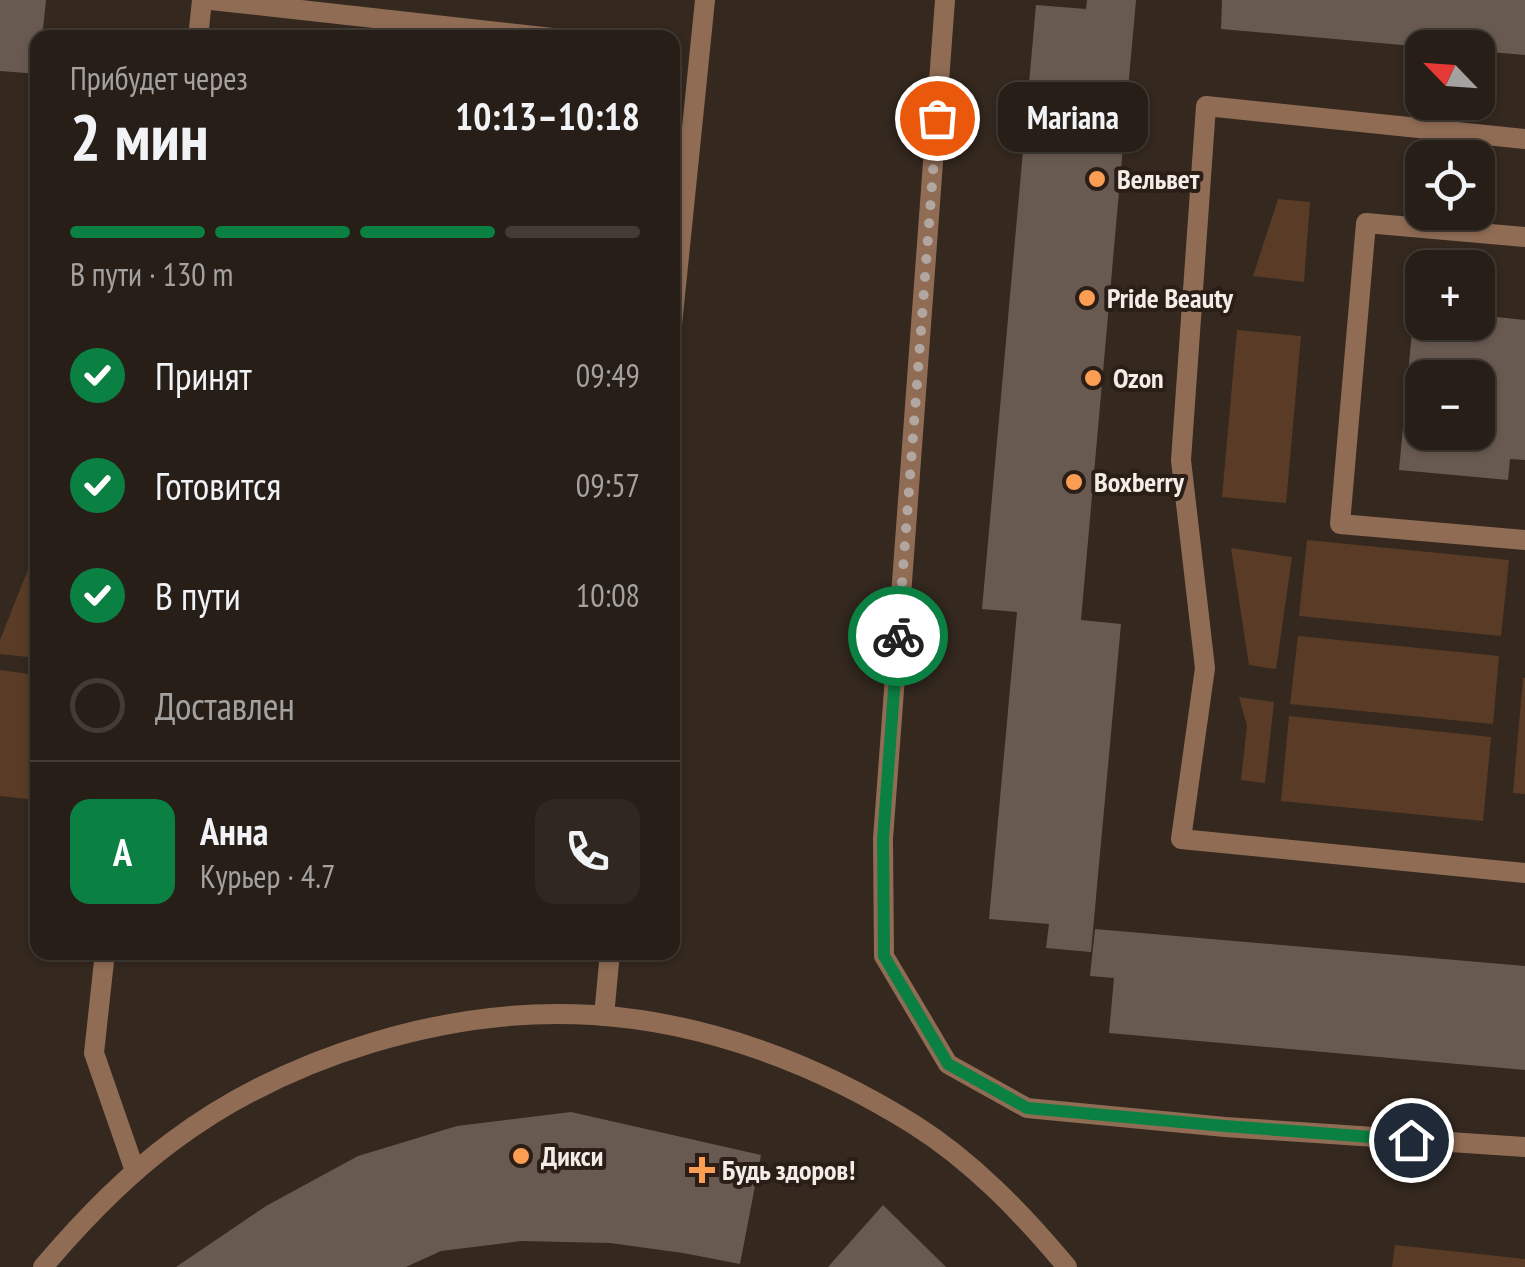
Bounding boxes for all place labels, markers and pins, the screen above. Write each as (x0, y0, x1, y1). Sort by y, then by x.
pin (895, 76, 980, 161)
callout: Mariana (997, 83, 1147, 153)
place label: Вельвет (1117, 160, 1200, 197)
marker: Вельвет (1086, 168, 1108, 190)
place label: Pride Beauty (1107, 279, 1234, 316)
marker: Pride Beauty (1076, 287, 1098, 309)
place label: Ozon (1113, 359, 1164, 396)
marker: Ozon (1082, 367, 1104, 389)
place label: Boxberry (1094, 463, 1185, 500)
marker: Boxberry (1063, 471, 1085, 493)
pin (1369, 1098, 1454, 1183)
place label: Дикси (541, 1137, 603, 1174)
marker: Дикси (510, 1145, 532, 1167)
place label: Будь здоров! (722, 1151, 855, 1188)
marker: Будь здоров! (691, 1159, 713, 1181)

